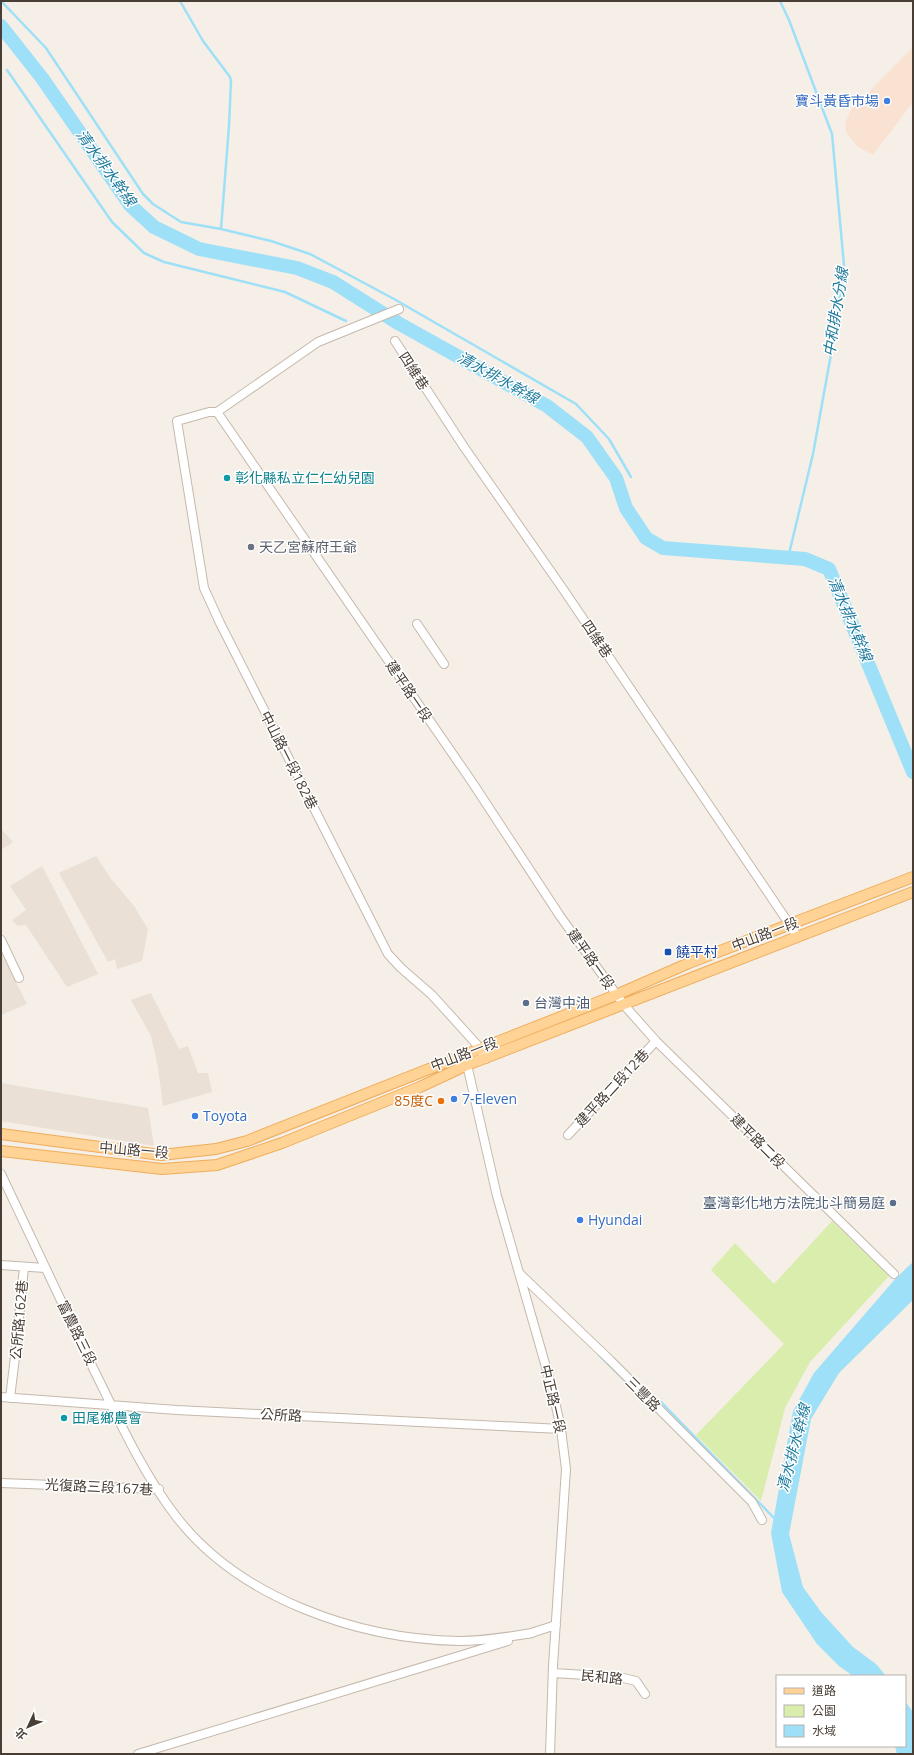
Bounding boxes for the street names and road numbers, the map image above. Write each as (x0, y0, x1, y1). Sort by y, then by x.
street label: 四維巷 (395, 348, 434, 394)
street label: 四維巷 (578, 616, 617, 661)
street label: 建平路一段 (382, 656, 437, 725)
street label: 中山路一段182巷 (256, 707, 322, 812)
street label: 中山路一段 (729, 912, 801, 955)
street label: 建平路一段 (564, 925, 619, 993)
street label: 中山路一段 (428, 1032, 500, 1075)
street label: 建平路二段12巷 (571, 1045, 653, 1131)
street label: 建平路二段 (727, 1109, 790, 1172)
street label: 中山路一段 (98, 1137, 170, 1162)
street label: 公所路162巷 (6, 1279, 31, 1361)
street label: 富農路三段 (54, 1297, 101, 1368)
street label: 中正路一段 (536, 1363, 571, 1435)
street label: 三豐路 (622, 1372, 665, 1415)
street label: 公所路 (260, 1404, 302, 1425)
street label: 光復路三段167巷 (45, 1474, 153, 1499)
street label: 民和路 (580, 1665, 624, 1688)

